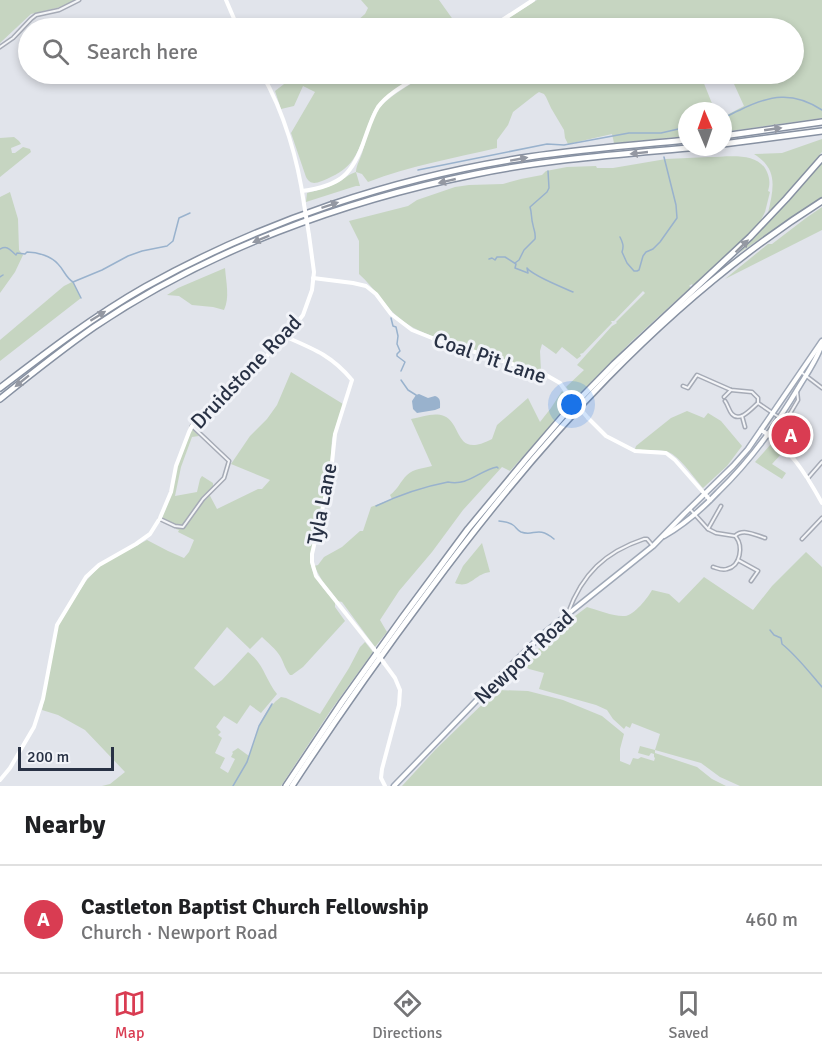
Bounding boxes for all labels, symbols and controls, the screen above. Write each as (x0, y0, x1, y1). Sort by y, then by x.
search box (18, 18, 804, 84)
icon: search (39, 35, 72, 68)
text: Search here (87, 38, 198, 65)
north arrow (678, 102, 732, 156)
one-way arrow (763, 125, 782, 134)
one-way arrow (630, 148, 649, 158)
one-way arrow (510, 154, 529, 163)
one-way arrow (437, 176, 456, 186)
one-way arrow (321, 200, 339, 209)
one-way arrow (252, 235, 270, 244)
one-way arrow (734, 239, 749, 253)
street label: Druidstone Road (185, 310, 307, 434)
one-way arrow (90, 311, 106, 322)
street label: Coal Pit Lane (430, 327, 550, 389)
one-way arrow (14, 375, 30, 388)
your location (557, 390, 586, 419)
pin: A (772, 412, 810, 458)
street label: Tyla Lane (301, 461, 343, 547)
street label: Newport Road (469, 604, 579, 710)
scale bar (18, 744, 114, 772)
text: 200 m (27, 747, 69, 767)
text: Nearby (24, 809, 105, 841)
text: Castleton Baptist Church Fellowship (81, 893, 428, 920)
text: A (37, 907, 50, 932)
text: 460 m (745, 907, 798, 932)
text: Church · Newport Road (81, 920, 278, 945)
tab: Map (113, 987, 146, 1043)
tab: Directions (372, 987, 442, 1043)
tab: Saved (669, 987, 709, 1043)

